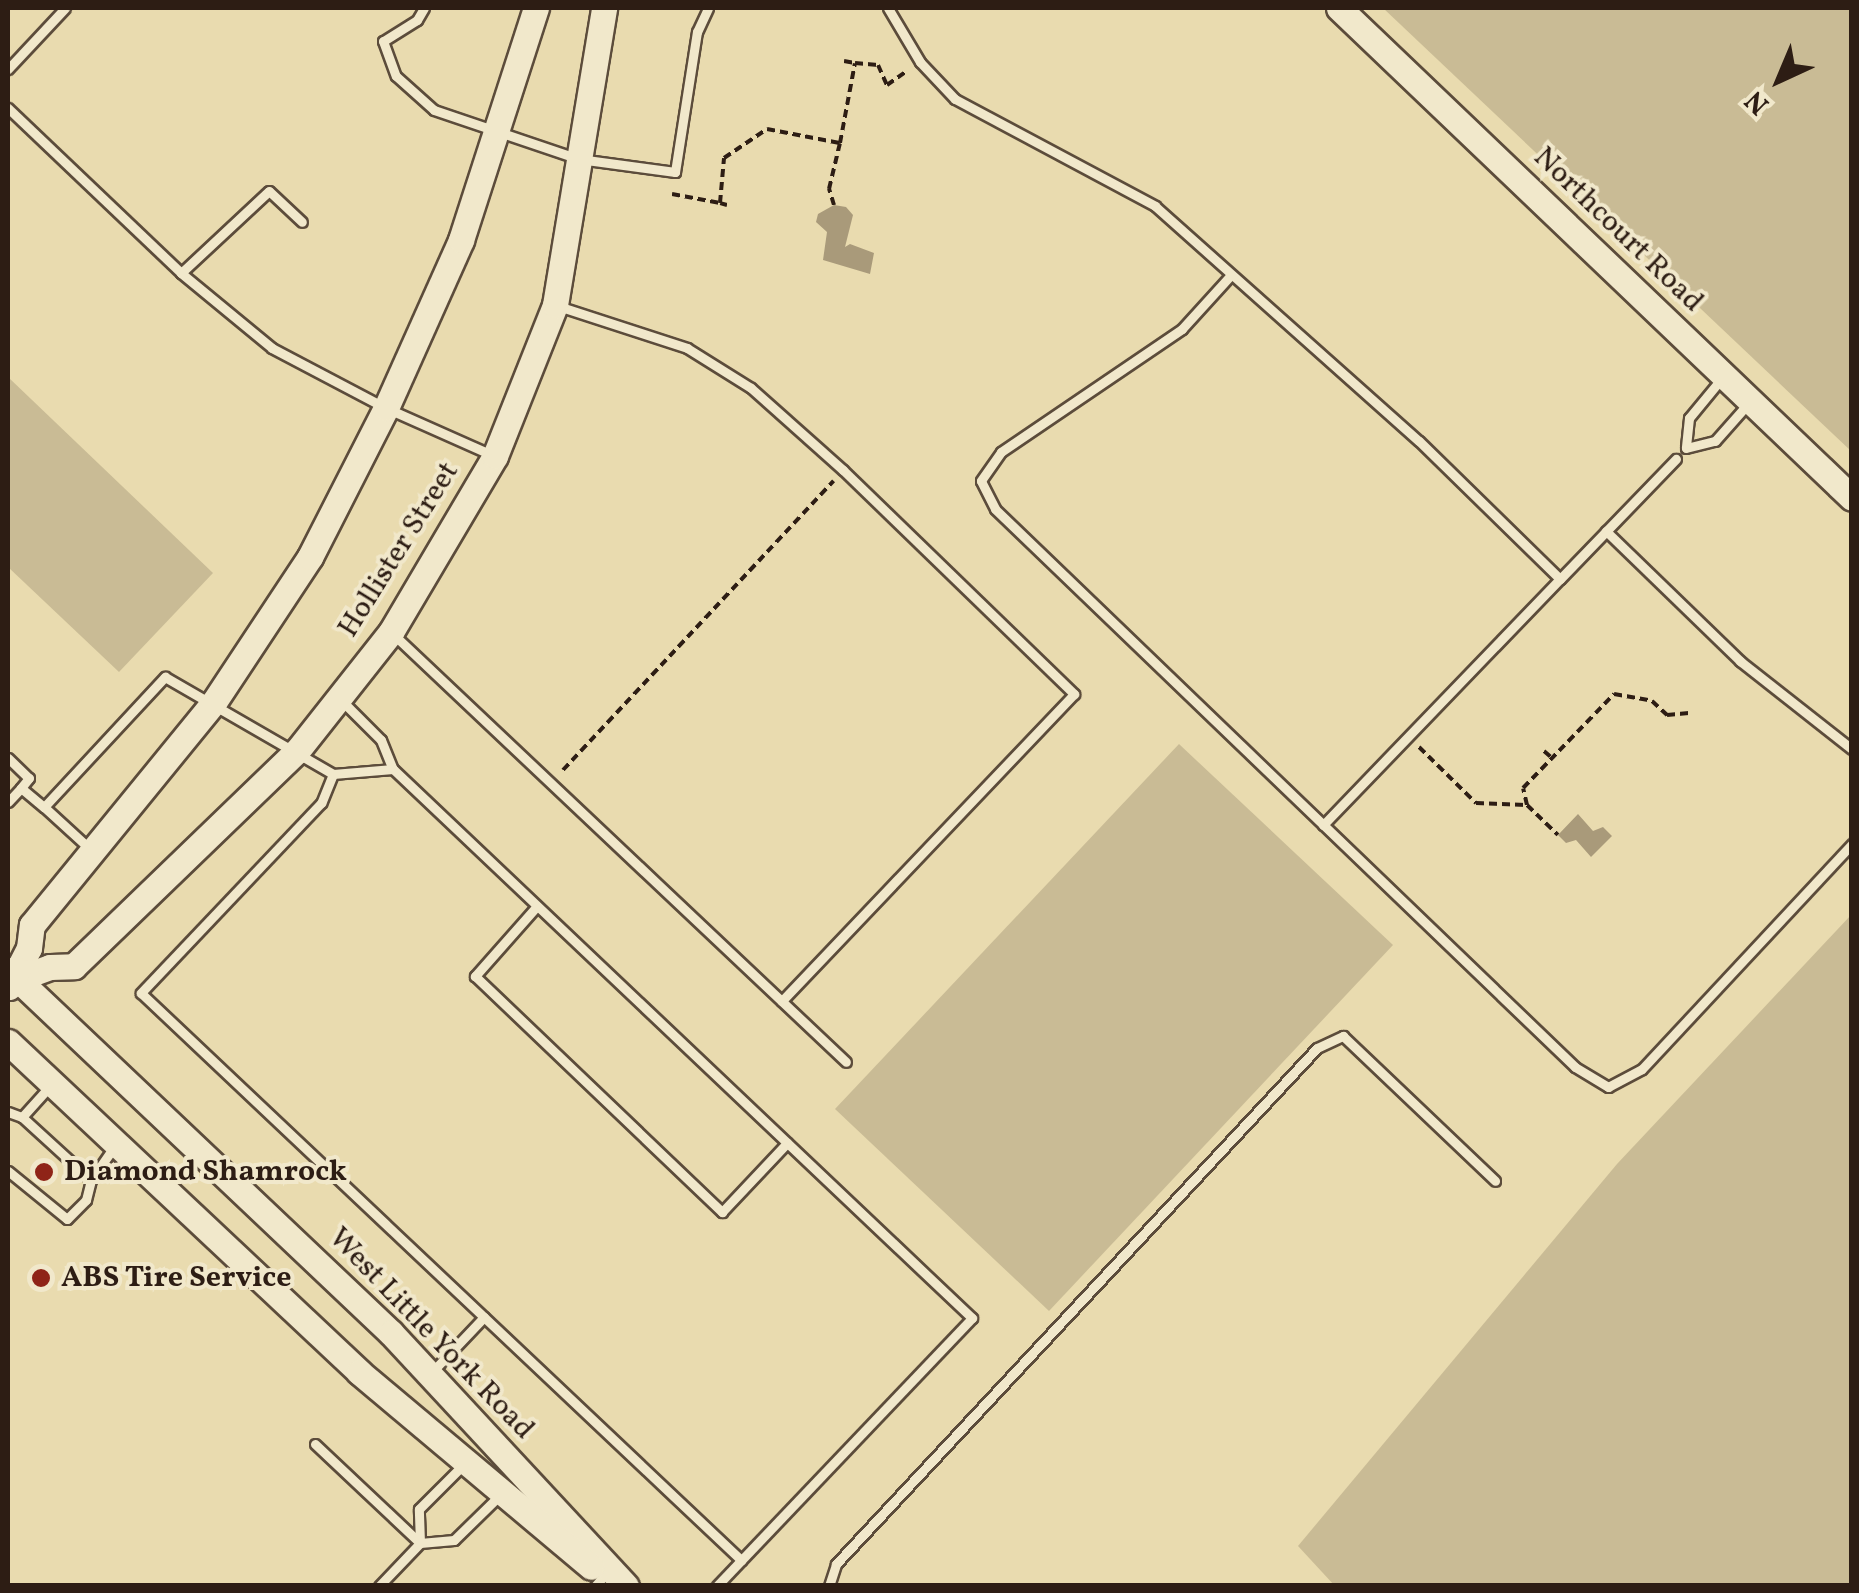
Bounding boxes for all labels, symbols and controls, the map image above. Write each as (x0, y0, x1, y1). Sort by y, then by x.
north arrow (1729, 30, 1829, 130)
text: N (1737, 81, 1779, 123)
street label: Northcourt Road (1526, 140, 1710, 320)
street label: Hollister Street (331, 456, 467, 644)
place label: Diamond Shamrock (64, 1154, 347, 1190)
marker: Diamond Shamrock (33, 1161, 55, 1183)
street label: West Little York Road (320, 1220, 542, 1448)
place label: ABS Tire Service (61, 1260, 292, 1296)
marker: ABS Tire Service (30, 1267, 52, 1289)

